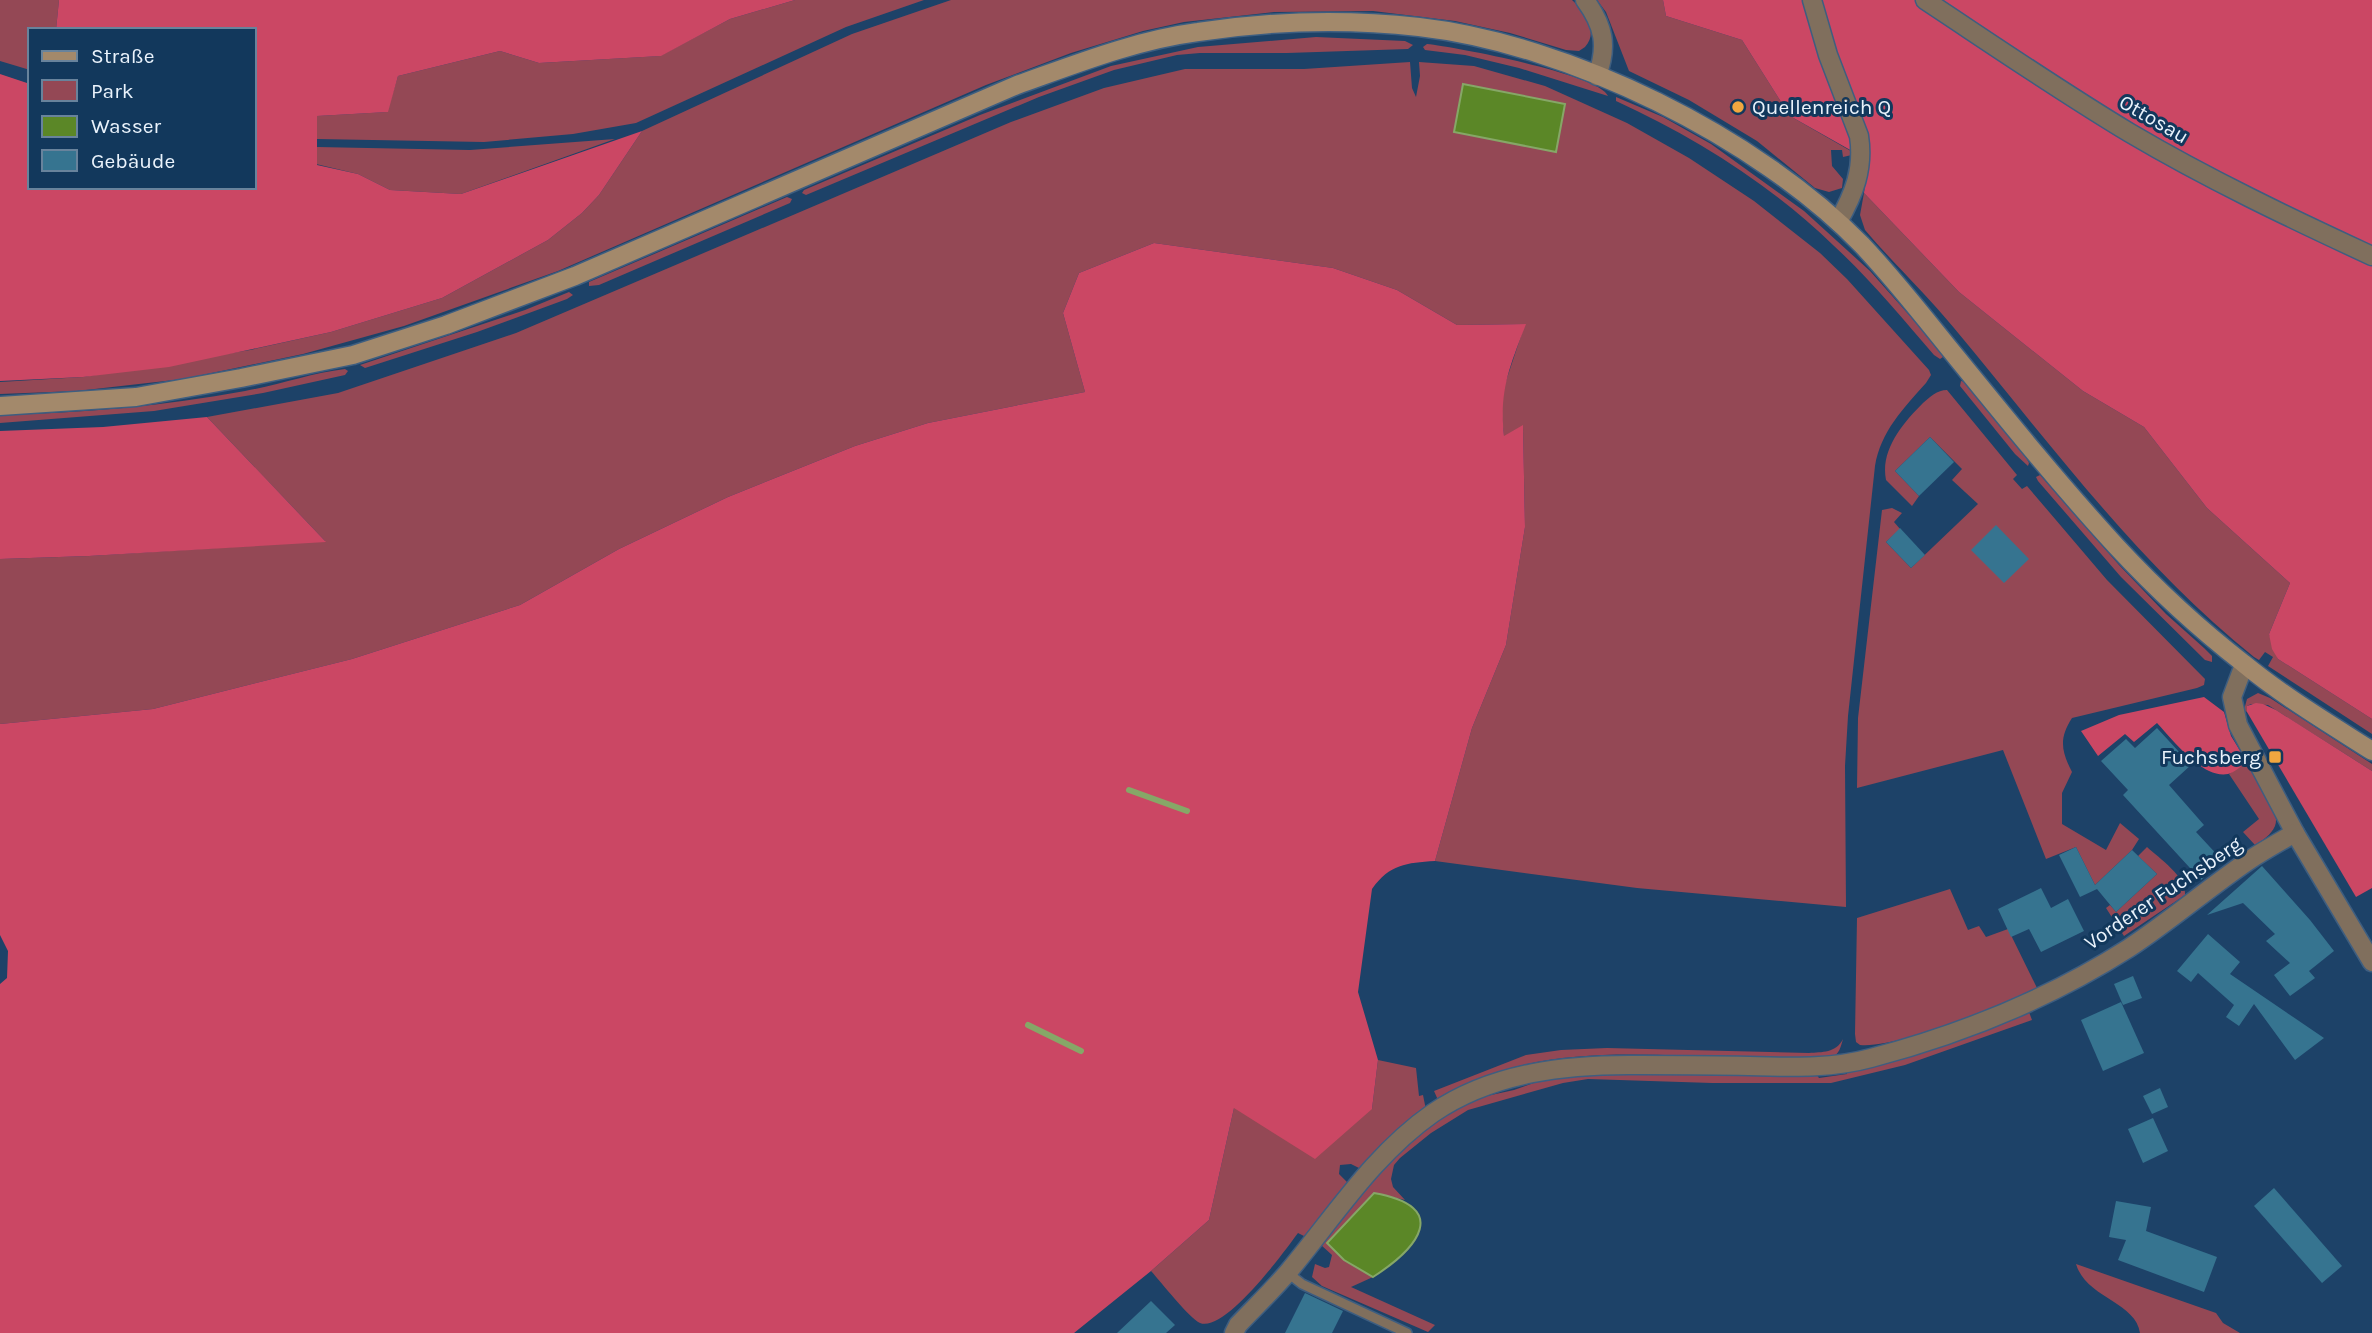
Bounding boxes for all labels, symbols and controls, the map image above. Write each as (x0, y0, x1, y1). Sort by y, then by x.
legend (28, 28, 256, 189)
text: Straße (91, 44, 154, 68)
text: Park (91, 79, 134, 103)
street label: Ottosau (2115, 90, 2193, 148)
place label: Quellenreich Q (1752, 95, 1891, 119)
marker: Quellenreich Q (1730, 99, 1746, 115)
text: Wasser (91, 114, 162, 138)
text: Gebäude (91, 149, 175, 173)
place label: Fuchsberg (2161, 745, 2261, 769)
marker: Fuchsberg (2267, 749, 2283, 765)
street label: Vorderer Fuchsberg (2080, 831, 2246, 955)

